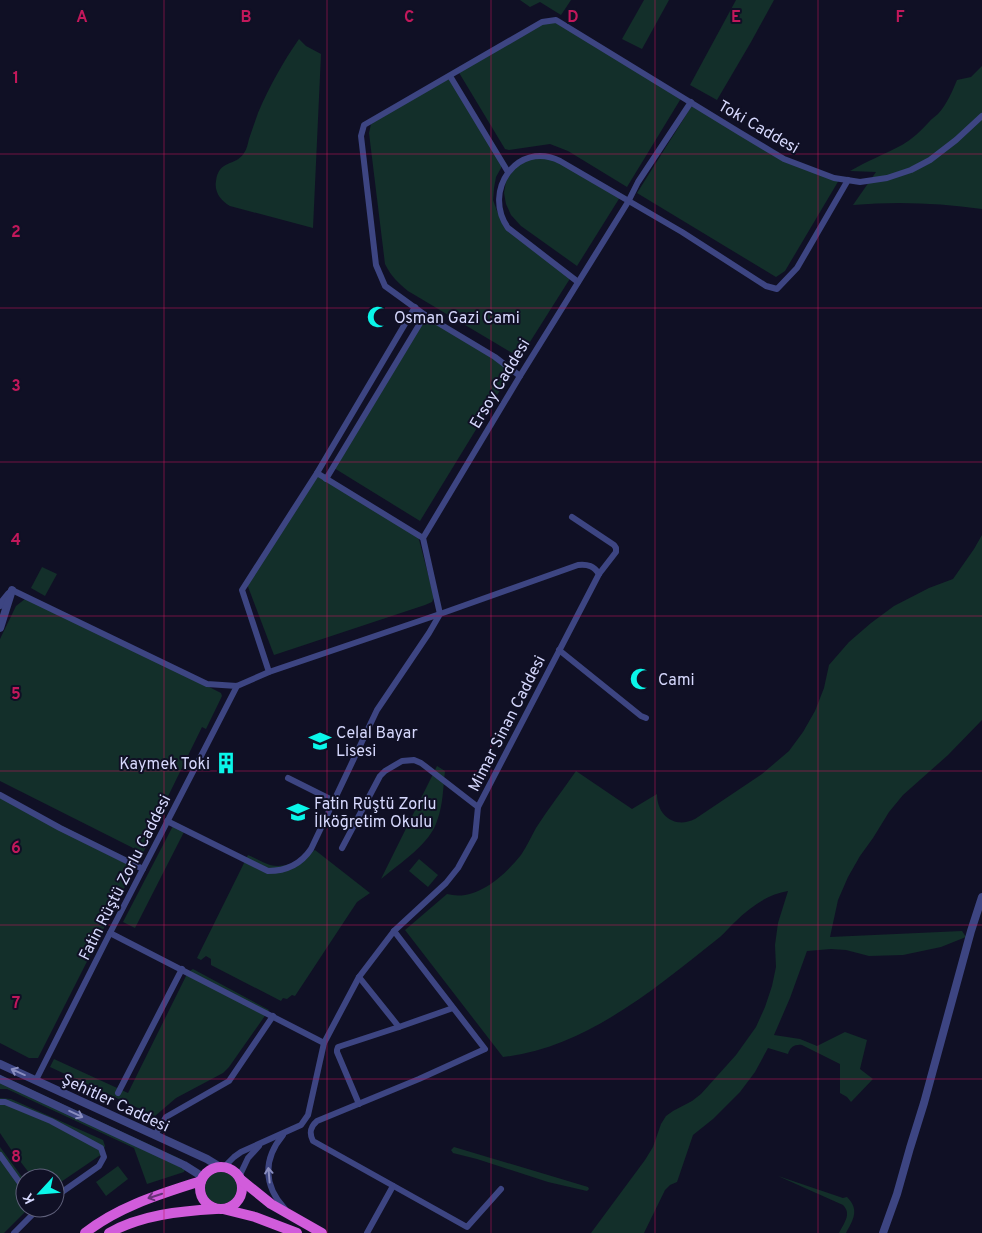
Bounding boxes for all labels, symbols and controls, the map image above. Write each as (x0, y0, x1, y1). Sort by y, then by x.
text: A (76, 8, 88, 28)
text: B (240, 8, 252, 28)
text: C (404, 8, 414, 28)
text: D (567, 8, 579, 28)
text: E (731, 8, 741, 28)
text: F (895, 8, 905, 28)
text: 1 (13, 69, 19, 89)
street label: Toki Caddesi (714, 97, 802, 159)
text: 2 (11, 223, 21, 243)
mosque icon: Osman Gazi Cami (365, 304, 391, 330)
place label: Osman Gazi Cami (394, 309, 520, 329)
street label: Ersoy Caddesi (466, 336, 535, 432)
text: 3 (11, 377, 21, 397)
text: 4 (11, 531, 21, 551)
street label: Mimar Sinan Caddesi (465, 652, 551, 795)
mosque icon: Cami (628, 666, 654, 692)
place label: Cami (658, 671, 695, 691)
text: 5 (11, 685, 21, 705)
place label: Celal Bayar Lisesi (336, 724, 418, 762)
school or university icon: Celal Bayar Lisesi (307, 728, 333, 754)
building icon: Kaymek Toki (213, 750, 239, 776)
place label: Kaymek Toki (119, 755, 210, 775)
street label: Fatin Rüştü Zorlu Caddesi (75, 792, 176, 964)
place label: Fatin Rüştü Zorlu İlköğretim Okulu (314, 795, 437, 833)
school or university icon: Fatin Rüştü Zorlu İlköğretim Okulu (285, 799, 311, 825)
text: 6 (11, 839, 21, 859)
text: 7 (12, 994, 20, 1014)
one-way arrow (11, 1066, 26, 1076)
street label: Şehitler Caddesi (58, 1070, 172, 1138)
one-way arrow (68, 1110, 83, 1120)
text: 8 (11, 1148, 21, 1168)
one-way arrow (264, 1167, 274, 1183)
north arrow (15, 1168, 65, 1218)
text: K (20, 1190, 39, 1206)
one-way arrow (148, 1192, 163, 1201)

